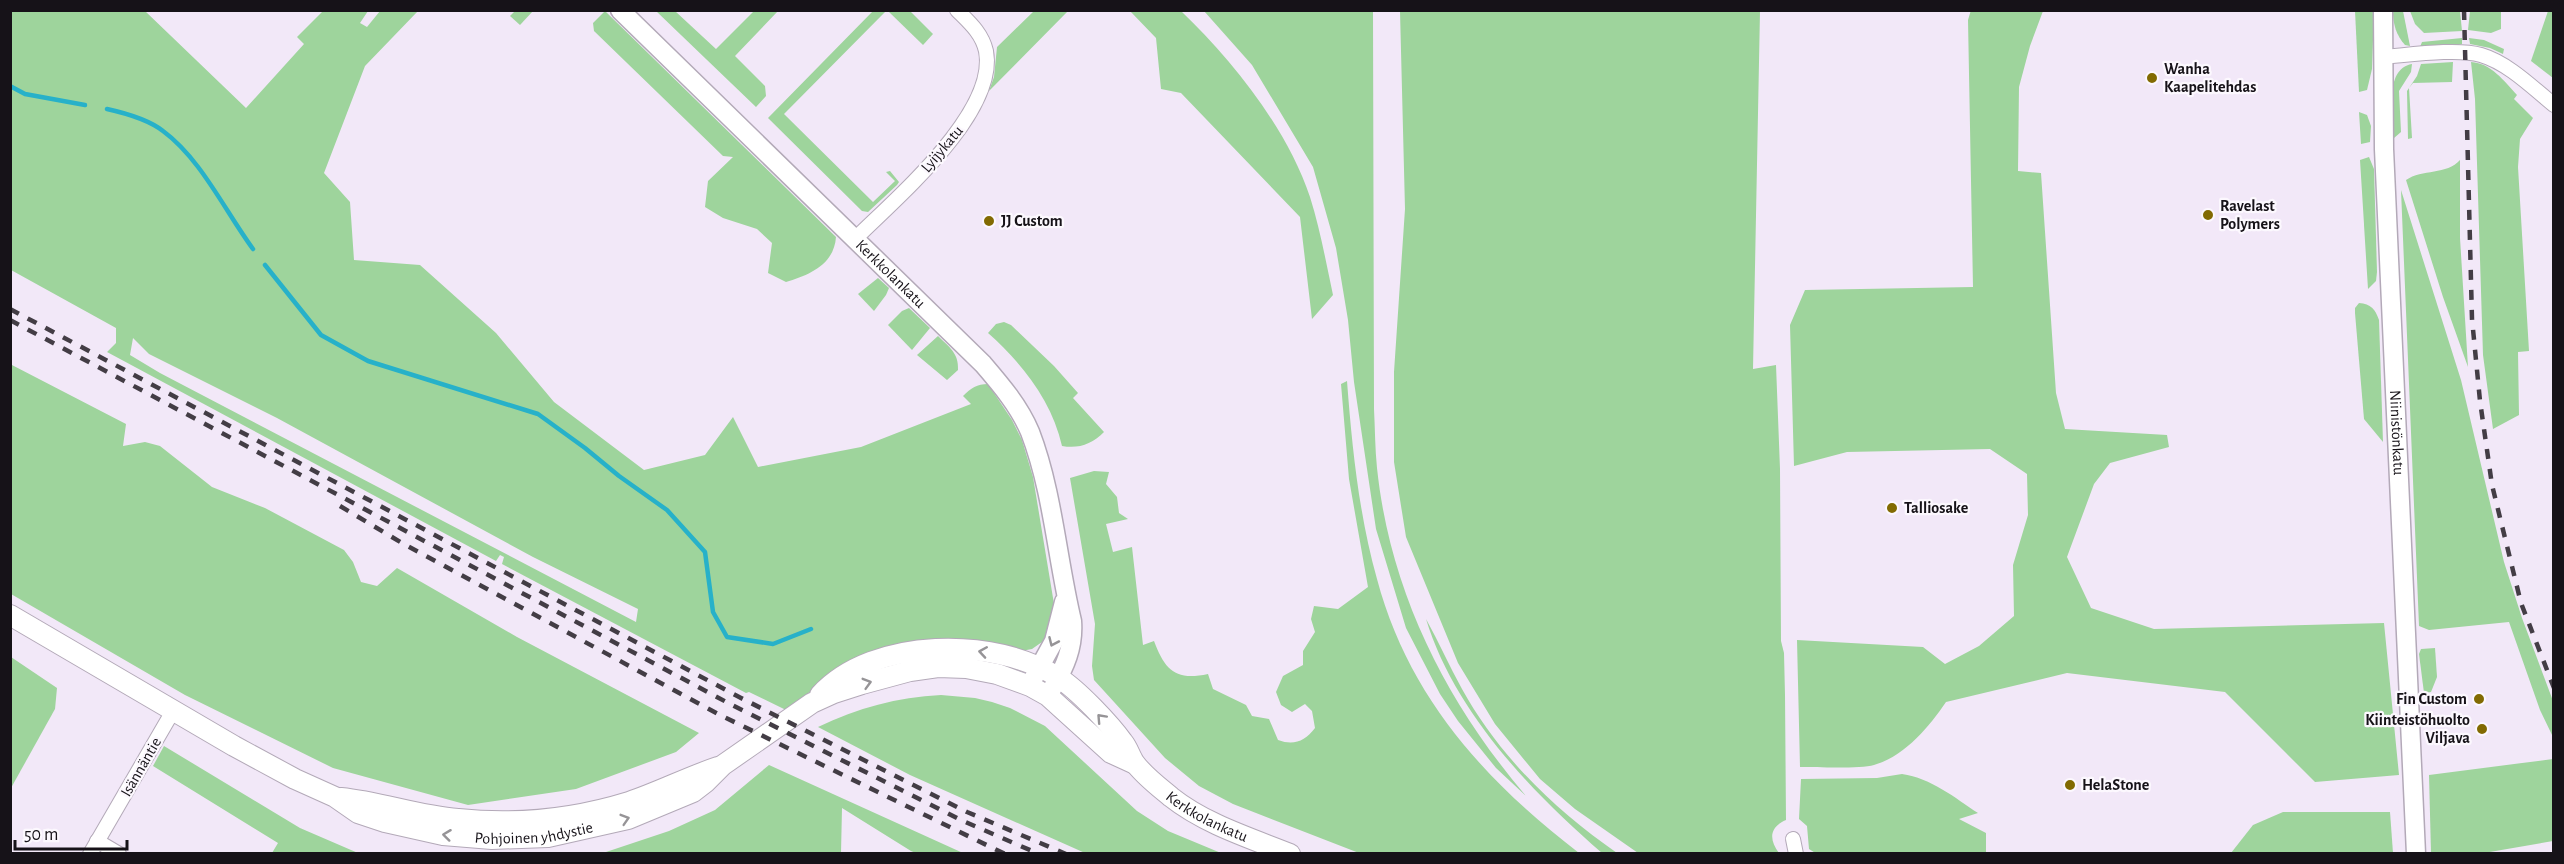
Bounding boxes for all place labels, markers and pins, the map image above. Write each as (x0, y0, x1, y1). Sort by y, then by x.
place label: Wanha Kaapelitehdas (2164, 61, 2256, 95)
marker: Wanha Kaapelitehdas (2145, 71, 2159, 85)
place label: Ravelast Polymers (2220, 198, 2280, 233)
marker: Ravelast Polymers (2201, 208, 2215, 222)
place label: JJ Custom (1001, 213, 1063, 229)
marker: JJ Custom (982, 214, 996, 228)
place label: Talliosake (1904, 500, 1969, 516)
marker: Talliosake (1885, 501, 1899, 515)
place label: Fin Custom (2396, 691, 2467, 707)
marker: Fin Custom (2472, 692, 2486, 706)
place label: Kiinteistöhuolto Viljava (2365, 712, 2470, 747)
marker: Kiinteistöhuolto Viljava (2475, 722, 2489, 736)
place label: HelaStone (2082, 777, 2150, 793)
marker: HelaStone (2063, 778, 2077, 792)

